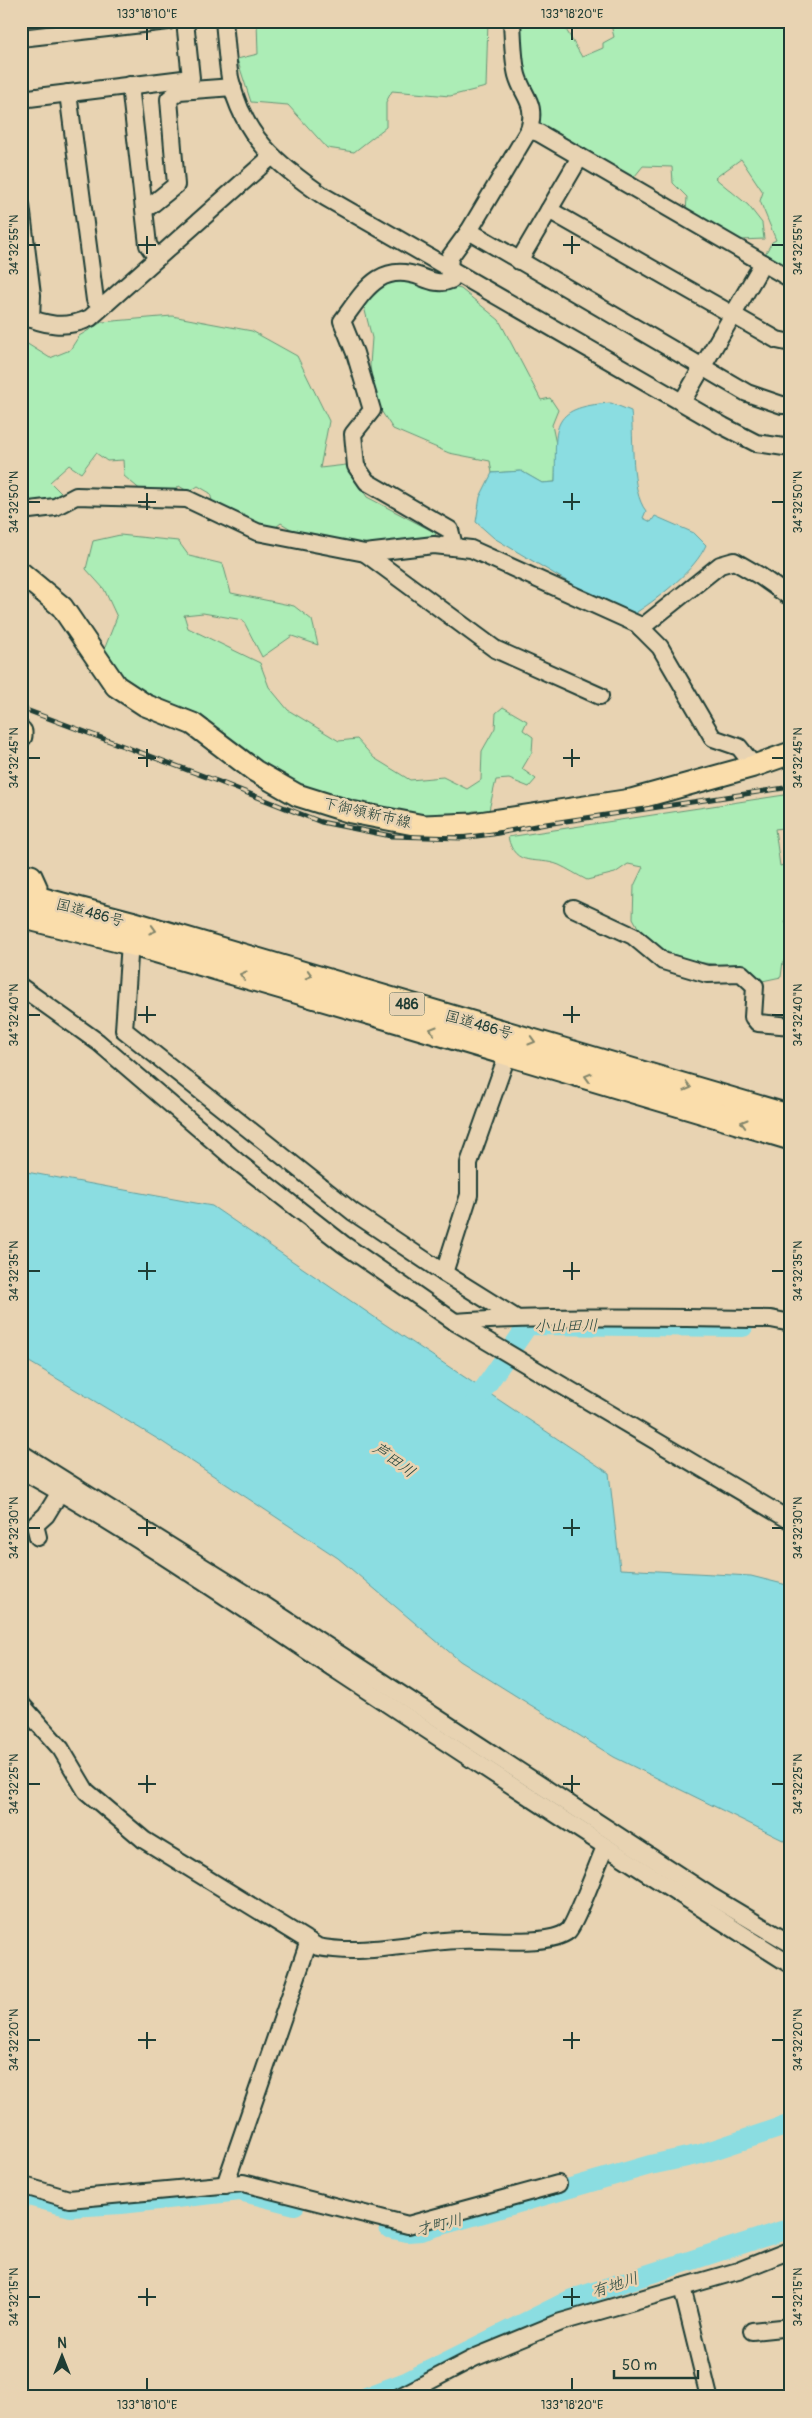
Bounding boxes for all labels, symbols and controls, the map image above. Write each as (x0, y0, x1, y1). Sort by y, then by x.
text: 133°18'10"E (117, 7, 177, 22)
text: 133°18'20"E (541, 7, 603, 22)
text: 34°32'55"N (7, 215, 22, 275)
text: 34°32'55"N (791, 215, 806, 275)
text: 34°32'50"N (7, 471, 22, 533)
text: 34°32'50"N (791, 471, 806, 533)
text: 34°32'45"N (7, 727, 22, 789)
text: 34°32'45"N (791, 727, 806, 789)
street label: 下御領新市線 (321, 794, 413, 832)
street label: 国道486号 (54, 895, 126, 931)
one-way arrow (148, 925, 157, 935)
one-way arrow (239, 970, 247, 981)
one-way arrow (304, 970, 313, 980)
text: 34°32'40"N (7, 984, 22, 1046)
text: 34°32'40"N (791, 984, 806, 1046)
road number: 486 (390, 992, 424, 1016)
street label: 国道486号 (443, 1006, 515, 1044)
one-way arrow (429, 1026, 437, 1036)
one-way arrow (527, 1036, 536, 1046)
one-way arrow (585, 1072, 593, 1082)
one-way arrow (683, 1082, 691, 1092)
one-way arrow (740, 1119, 749, 1129)
text: 34°32'35"N (7, 1241, 22, 1301)
text: 34°32'35"N (791, 1241, 806, 1301)
water label: 小山田川 (534, 1315, 598, 1337)
water label: 芦田川 (369, 1438, 419, 1482)
text: 34°32'30"N (7, 1497, 22, 1559)
text: 34°32'30"N (791, 1497, 806, 1559)
text: 34°32'25"N (7, 1754, 22, 1814)
text: 34°32'25"N (791, 1754, 806, 1814)
text: 34°32'20"N (7, 2009, 22, 2071)
text: 34°32'20"N (791, 2009, 806, 2071)
water label: 才町川 (413, 2209, 465, 2241)
text: 34°32'15"N (7, 2268, 22, 2326)
water label: 有地川 (589, 2268, 641, 2302)
text: 34°32'15"N (791, 2268, 806, 2326)
north arrow (38, 2330, 88, 2380)
text: N (57, 2335, 67, 2352)
scale bar (614, 2348, 698, 2380)
text: 50 m (622, 2356, 657, 2375)
text: 133°18'10"E (117, 2398, 177, 2413)
text: 133°18'20"E (541, 2398, 603, 2413)

